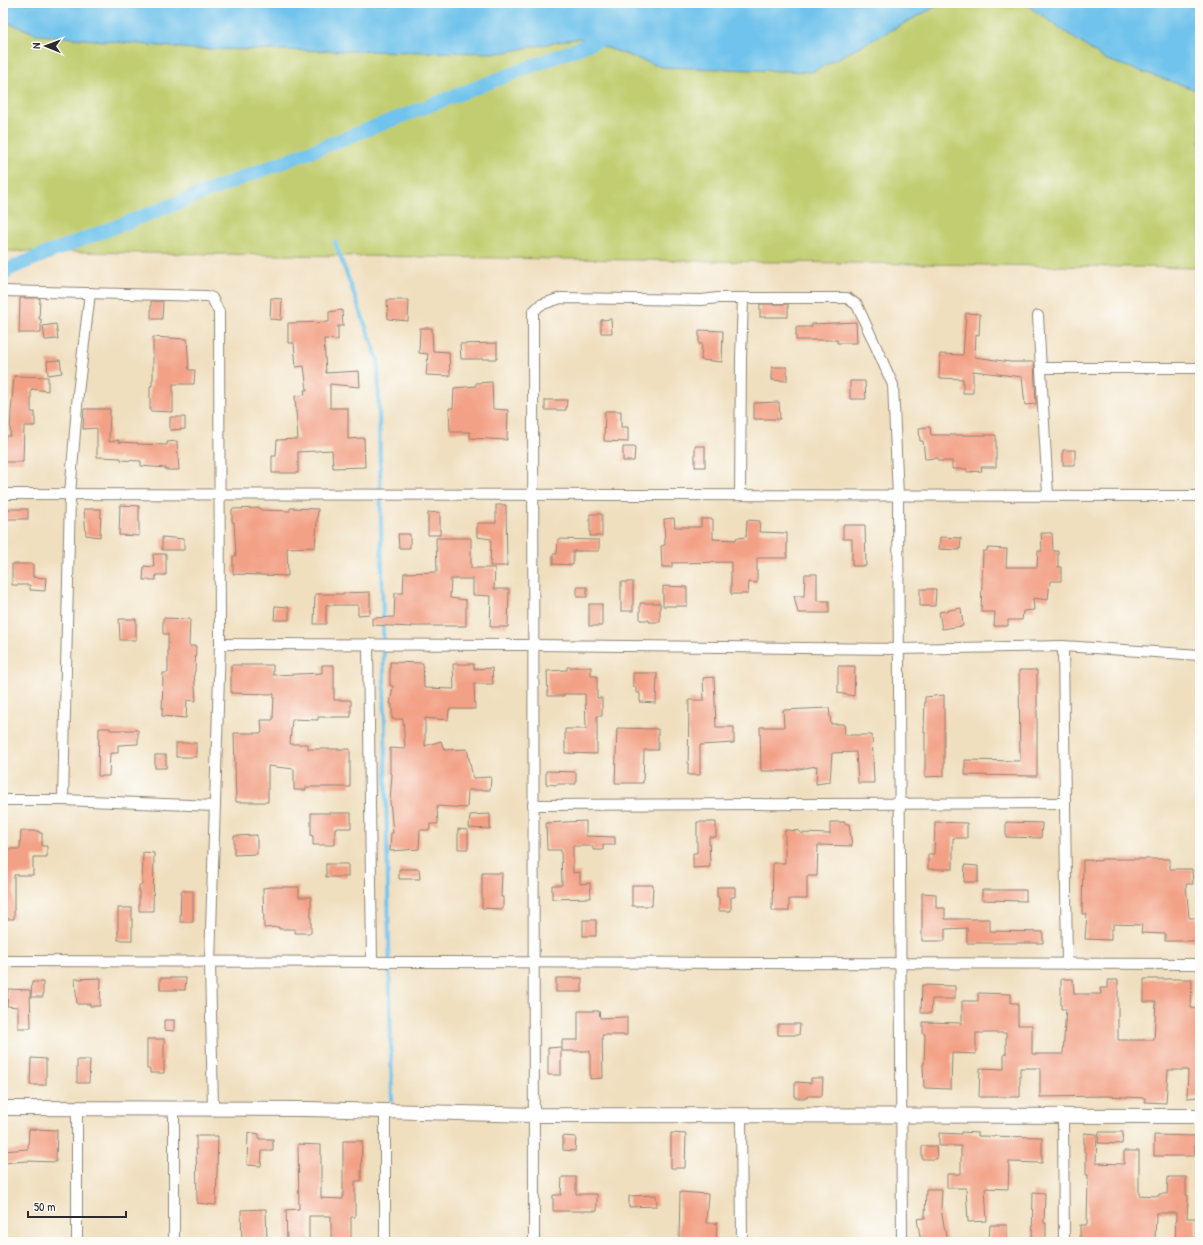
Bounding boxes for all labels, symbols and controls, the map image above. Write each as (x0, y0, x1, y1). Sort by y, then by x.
north arrow (26, 26, 66, 66)
text: N (29, 43, 43, 49)
scale bar (28, 1193, 126, 1219)
text: 50 m (34, 1198, 55, 1215)

